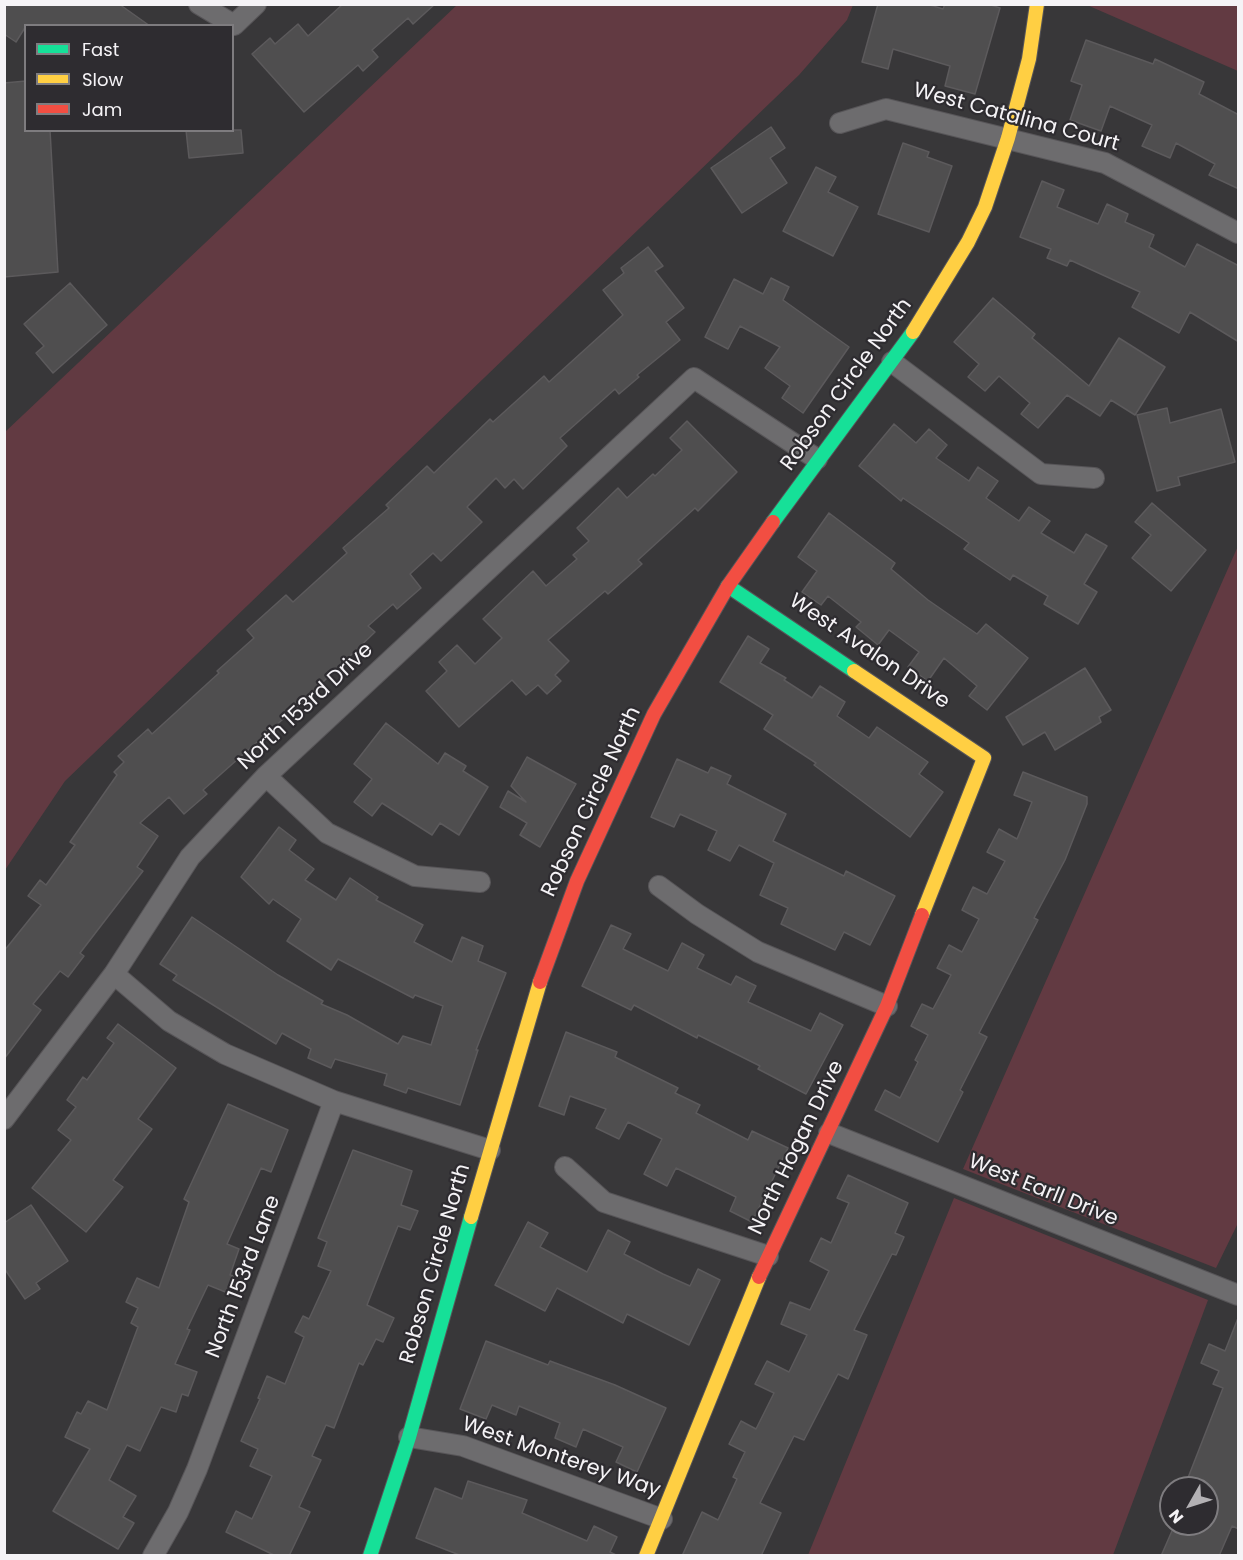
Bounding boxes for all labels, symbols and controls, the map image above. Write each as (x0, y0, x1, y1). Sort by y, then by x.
legend (24, 24, 234, 132)
text: Fast (82, 37, 119, 62)
text: Slow (82, 67, 123, 92)
street label: West Catalina Court (910, 78, 1122, 158)
text: Jam (82, 97, 122, 122)
street label: Robson Circle North (776, 294, 918, 476)
street label: West Avalon Drive (784, 589, 954, 715)
street label: North 153rd Drive (233, 638, 379, 776)
street label: Robson Circle North (537, 703, 647, 901)
street label: North Hogan Drive (744, 1057, 850, 1239)
street label: West Earll Drive (965, 1150, 1121, 1232)
street label: Robson Circle North (395, 1161, 477, 1367)
street label: North 153rd Lane (201, 1192, 287, 1362)
street label: West Monterey Way (458, 1412, 664, 1504)
north arrow (1159, 1476, 1219, 1536)
text: N (1163, 1504, 1189, 1528)

